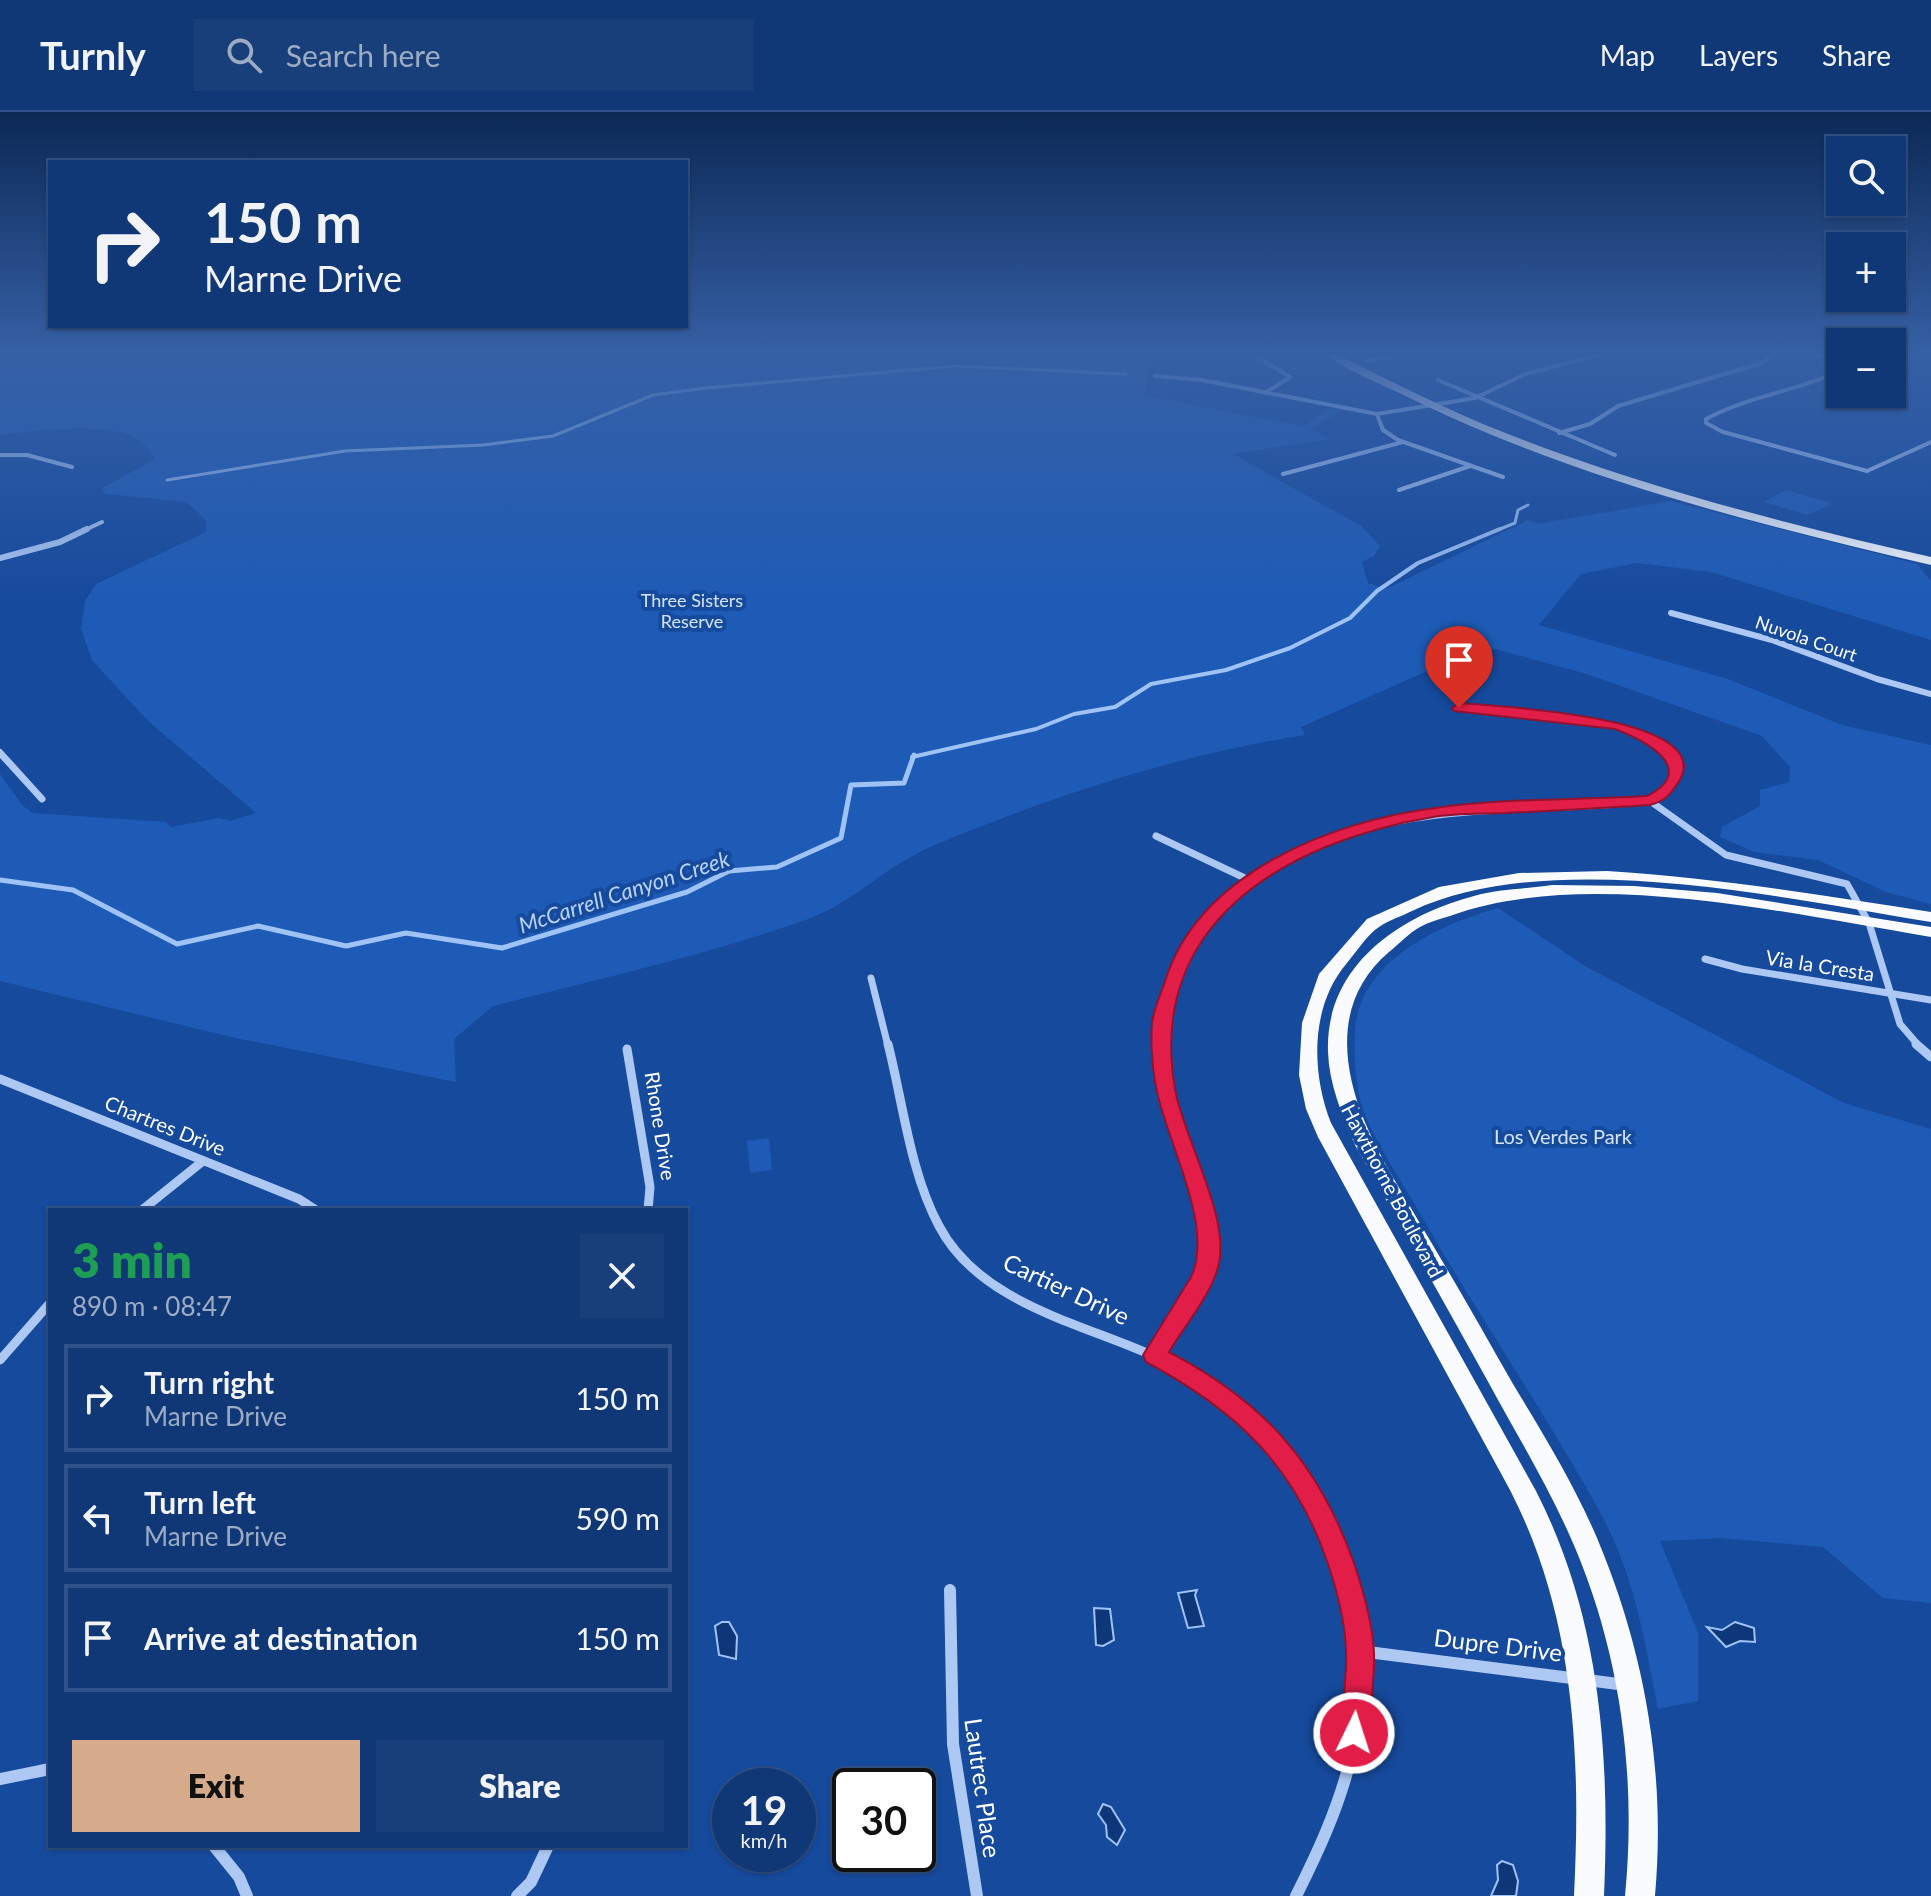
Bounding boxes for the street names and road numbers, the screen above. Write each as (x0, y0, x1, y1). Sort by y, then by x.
street label: Nuvola Court (1753, 610, 1860, 666)
street label: Via la Cresta (1764, 945, 1876, 985)
street label: Rhone Drive (641, 1070, 681, 1182)
street label: Chartres Drive (102, 1090, 229, 1160)
street label: Hawthorne Boulevard (1337, 1100, 1449, 1281)
street label: Cartier Drive (999, 1247, 1134, 1330)
street label: Dupre Drive (1432, 1622, 1564, 1667)
street label: Lautrec Place (959, 1716, 1008, 1859)

